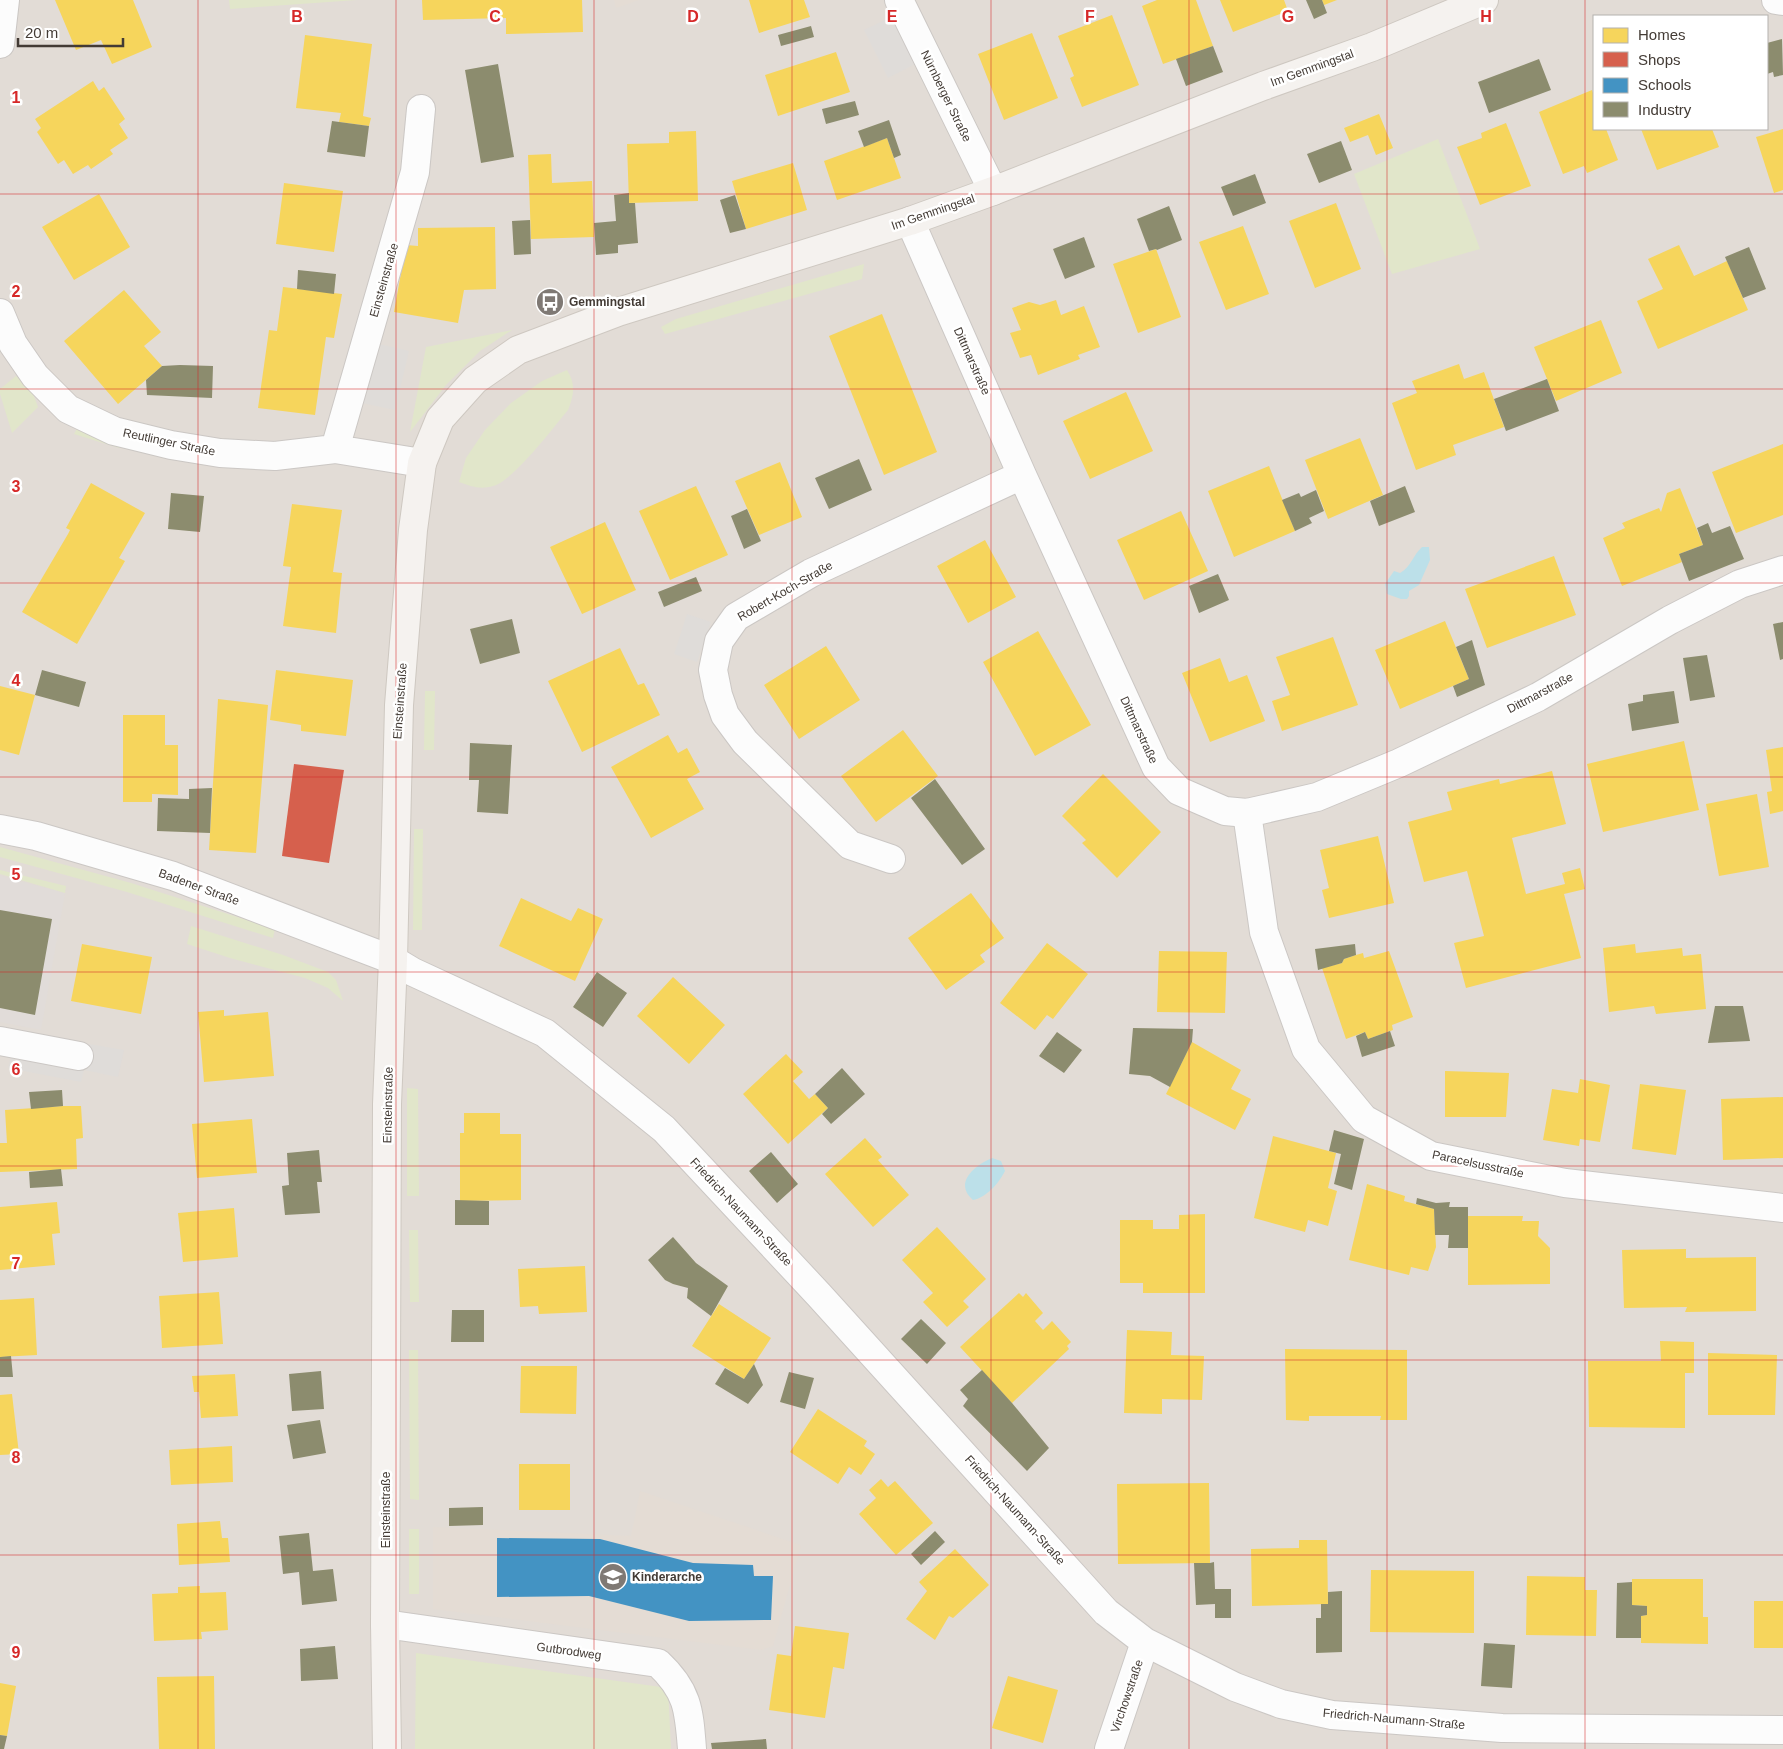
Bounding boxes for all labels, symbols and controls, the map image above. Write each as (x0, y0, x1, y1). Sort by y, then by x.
text: B (291, 8, 303, 25)
text: C (489, 8, 501, 25)
text: D (687, 8, 699, 25)
text: E (887, 8, 898, 25)
text: F (1085, 8, 1095, 25)
text: G (1282, 8, 1294, 25)
text: H (1480, 8, 1492, 25)
scale bar (18, 15, 122, 47)
legend (1593, 15, 1768, 130)
text: 20 m (25, 24, 58, 41)
text: Homes (1638, 26, 1686, 43)
street label: Im Gemmingstal (1269, 46, 1355, 90)
street label: Nürnberger Straße (918, 48, 974, 144)
text: Shops (1638, 51, 1681, 68)
text: Schools (1638, 76, 1691, 93)
text: 1 (12, 89, 21, 106)
text: Industry (1638, 101, 1692, 118)
street label: Im Gemmingstal (889, 191, 977, 233)
street label: Einsteinstraße (367, 241, 401, 319)
text: 2 (12, 283, 21, 300)
bus stop icon: Gemmingstal (535, 287, 565, 317)
place label: Gemmingstal (569, 295, 645, 309)
street label: Dittmarstraße (951, 325, 993, 397)
street label: Reutlinger Straße (122, 425, 217, 459)
text: 3 (12, 478, 21, 495)
street label: Robert-Koch-Straße (735, 558, 835, 624)
street label: Einsteinstraße (390, 662, 410, 740)
street label: Dittmarstraße (1505, 670, 1576, 716)
text: 4 (12, 672, 21, 689)
street label: Dittmarstraße (1117, 694, 1161, 766)
text: 5 (12, 866, 21, 883)
street label: Badener Straße (157, 866, 242, 908)
text: 6 (12, 1061, 21, 1078)
street label: Einsteinstraße (380, 1066, 396, 1143)
street label: Paracelsusstraße (1431, 1147, 1525, 1181)
street label: Friedrich-Naumann-Straße (687, 1155, 795, 1269)
text: 7 (12, 1255, 21, 1272)
text: 8 (12, 1449, 21, 1466)
street label: Friedrich-Naumann-Straße (962, 1452, 1068, 1568)
street label: Einsteinstraße (379, 1471, 393, 1548)
school or university icon: Kinderarche (598, 1562, 628, 1592)
place label: Kinderarche (632, 1570, 702, 1584)
street label: Gutbrodweg (536, 1640, 602, 1662)
text: 9 (12, 1644, 21, 1661)
street label: Virchowstraße (1108, 1657, 1146, 1734)
street label: Friedrich-Naumann-Straße (1322, 1706, 1466, 1732)

